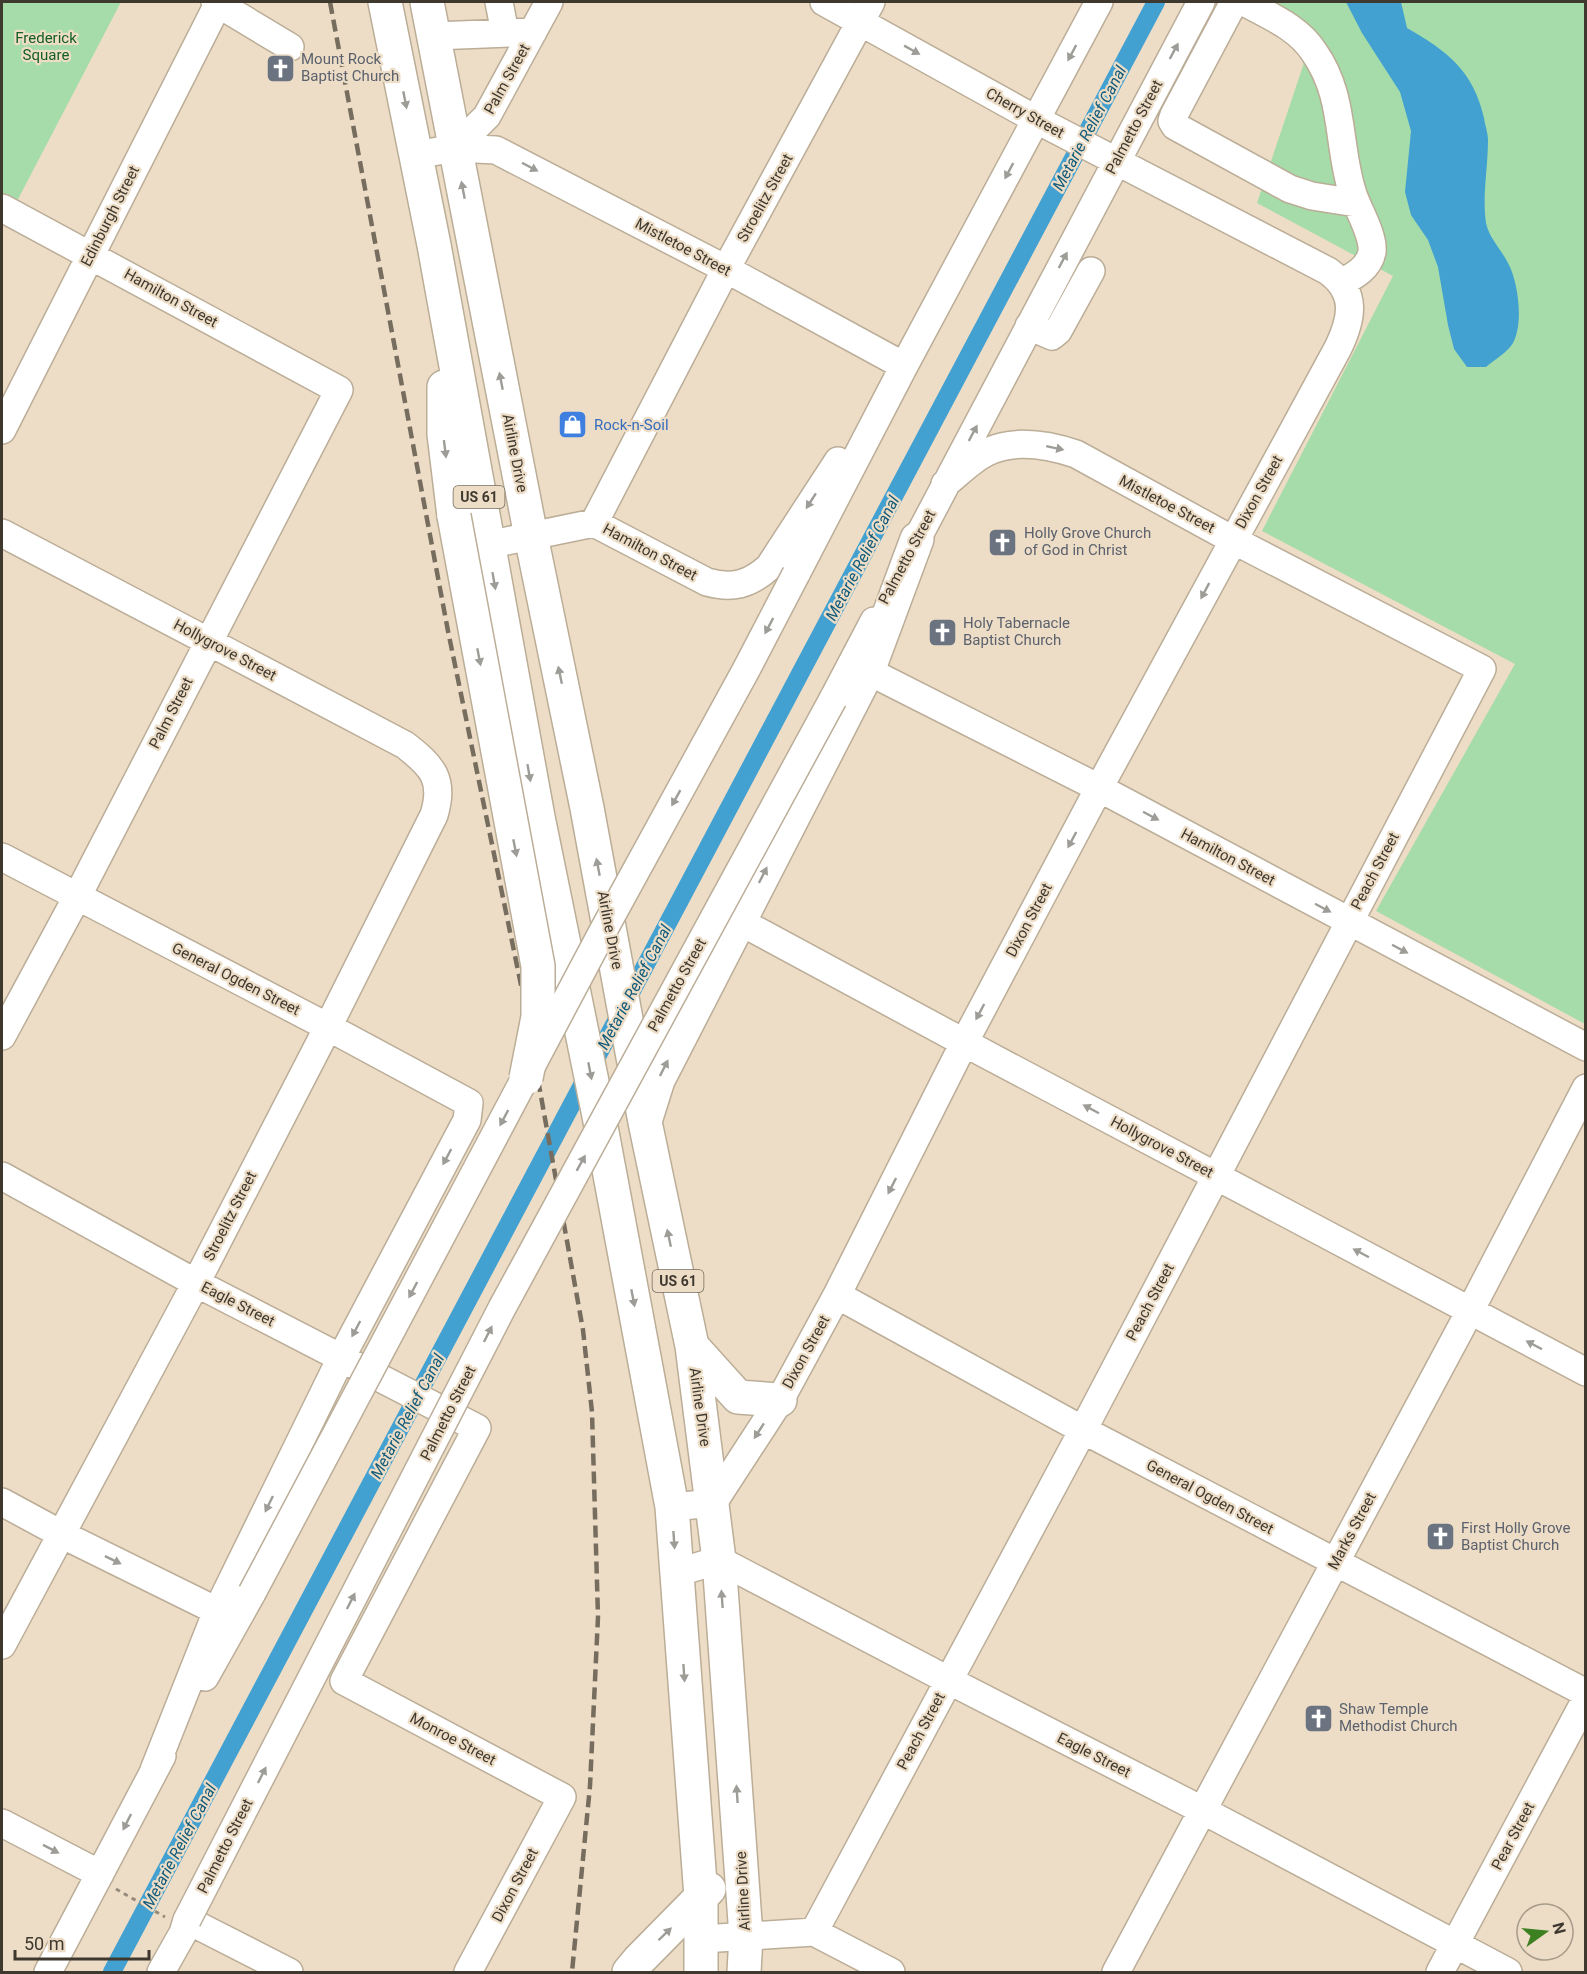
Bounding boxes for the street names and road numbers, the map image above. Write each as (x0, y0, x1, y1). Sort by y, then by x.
street label: Palm Street (480, 41, 534, 117)
street label: Palmetto Street (1102, 77, 1166, 177)
street label: Cherry Street (983, 84, 1067, 142)
street label: Stroelitz Street (733, 151, 797, 245)
street label: Edinburgh Street (77, 163, 143, 269)
street label: Mistletoe Street (632, 214, 734, 280)
street label: Hamilton Street (121, 265, 221, 331)
street label: Airline Drive (499, 412, 531, 494)
street label: Dixon Street (1232, 452, 1287, 532)
street label: Mistletoe Street (1116, 471, 1218, 537)
road number: US 61 (454, 486, 504, 508)
street label: Palmetto Street (875, 507, 939, 607)
street label: Hamilton Street (600, 520, 700, 584)
street label: Hollygrove Street (171, 615, 280, 685)
street label: Palm Street (145, 674, 197, 752)
street label: Hamilton Street (1178, 825, 1278, 889)
street label: Peach Street (1347, 829, 1403, 913)
street label: Dixon Street (1002, 880, 1056, 960)
street label: Airline Drive (594, 889, 626, 971)
street label: Palmetto Street (644, 935, 710, 1035)
street label: General Ogden Street (169, 939, 303, 1019)
street label: Hollygrove Street (1108, 1112, 1217, 1182)
street label: Stroelitz Street (200, 1168, 260, 1264)
street label: Peach Street (1122, 1260, 1178, 1344)
road number: US 61 (652, 1270, 704, 1292)
street label: Eagle Street (198, 1278, 278, 1330)
street label: Dixon Street (779, 1312, 834, 1392)
street label: Palmetto Street (416, 1363, 480, 1463)
street label: Airline Drive (686, 1366, 714, 1448)
street label: General Ogden Street (1143, 1456, 1277, 1538)
street label: Marks Street (1324, 1489, 1380, 1573)
street label: Peach Street (893, 1689, 949, 1773)
street label: Monroe Street (407, 1709, 499, 1769)
street label: Eagle Street (1054, 1729, 1134, 1781)
street label: Palmetto Street (193, 1796, 257, 1896)
street label: Pear Street (1488, 1799, 1538, 1873)
street label: Dixon Street (488, 1845, 542, 1925)
street label: Airline Drive (732, 1851, 754, 1931)

